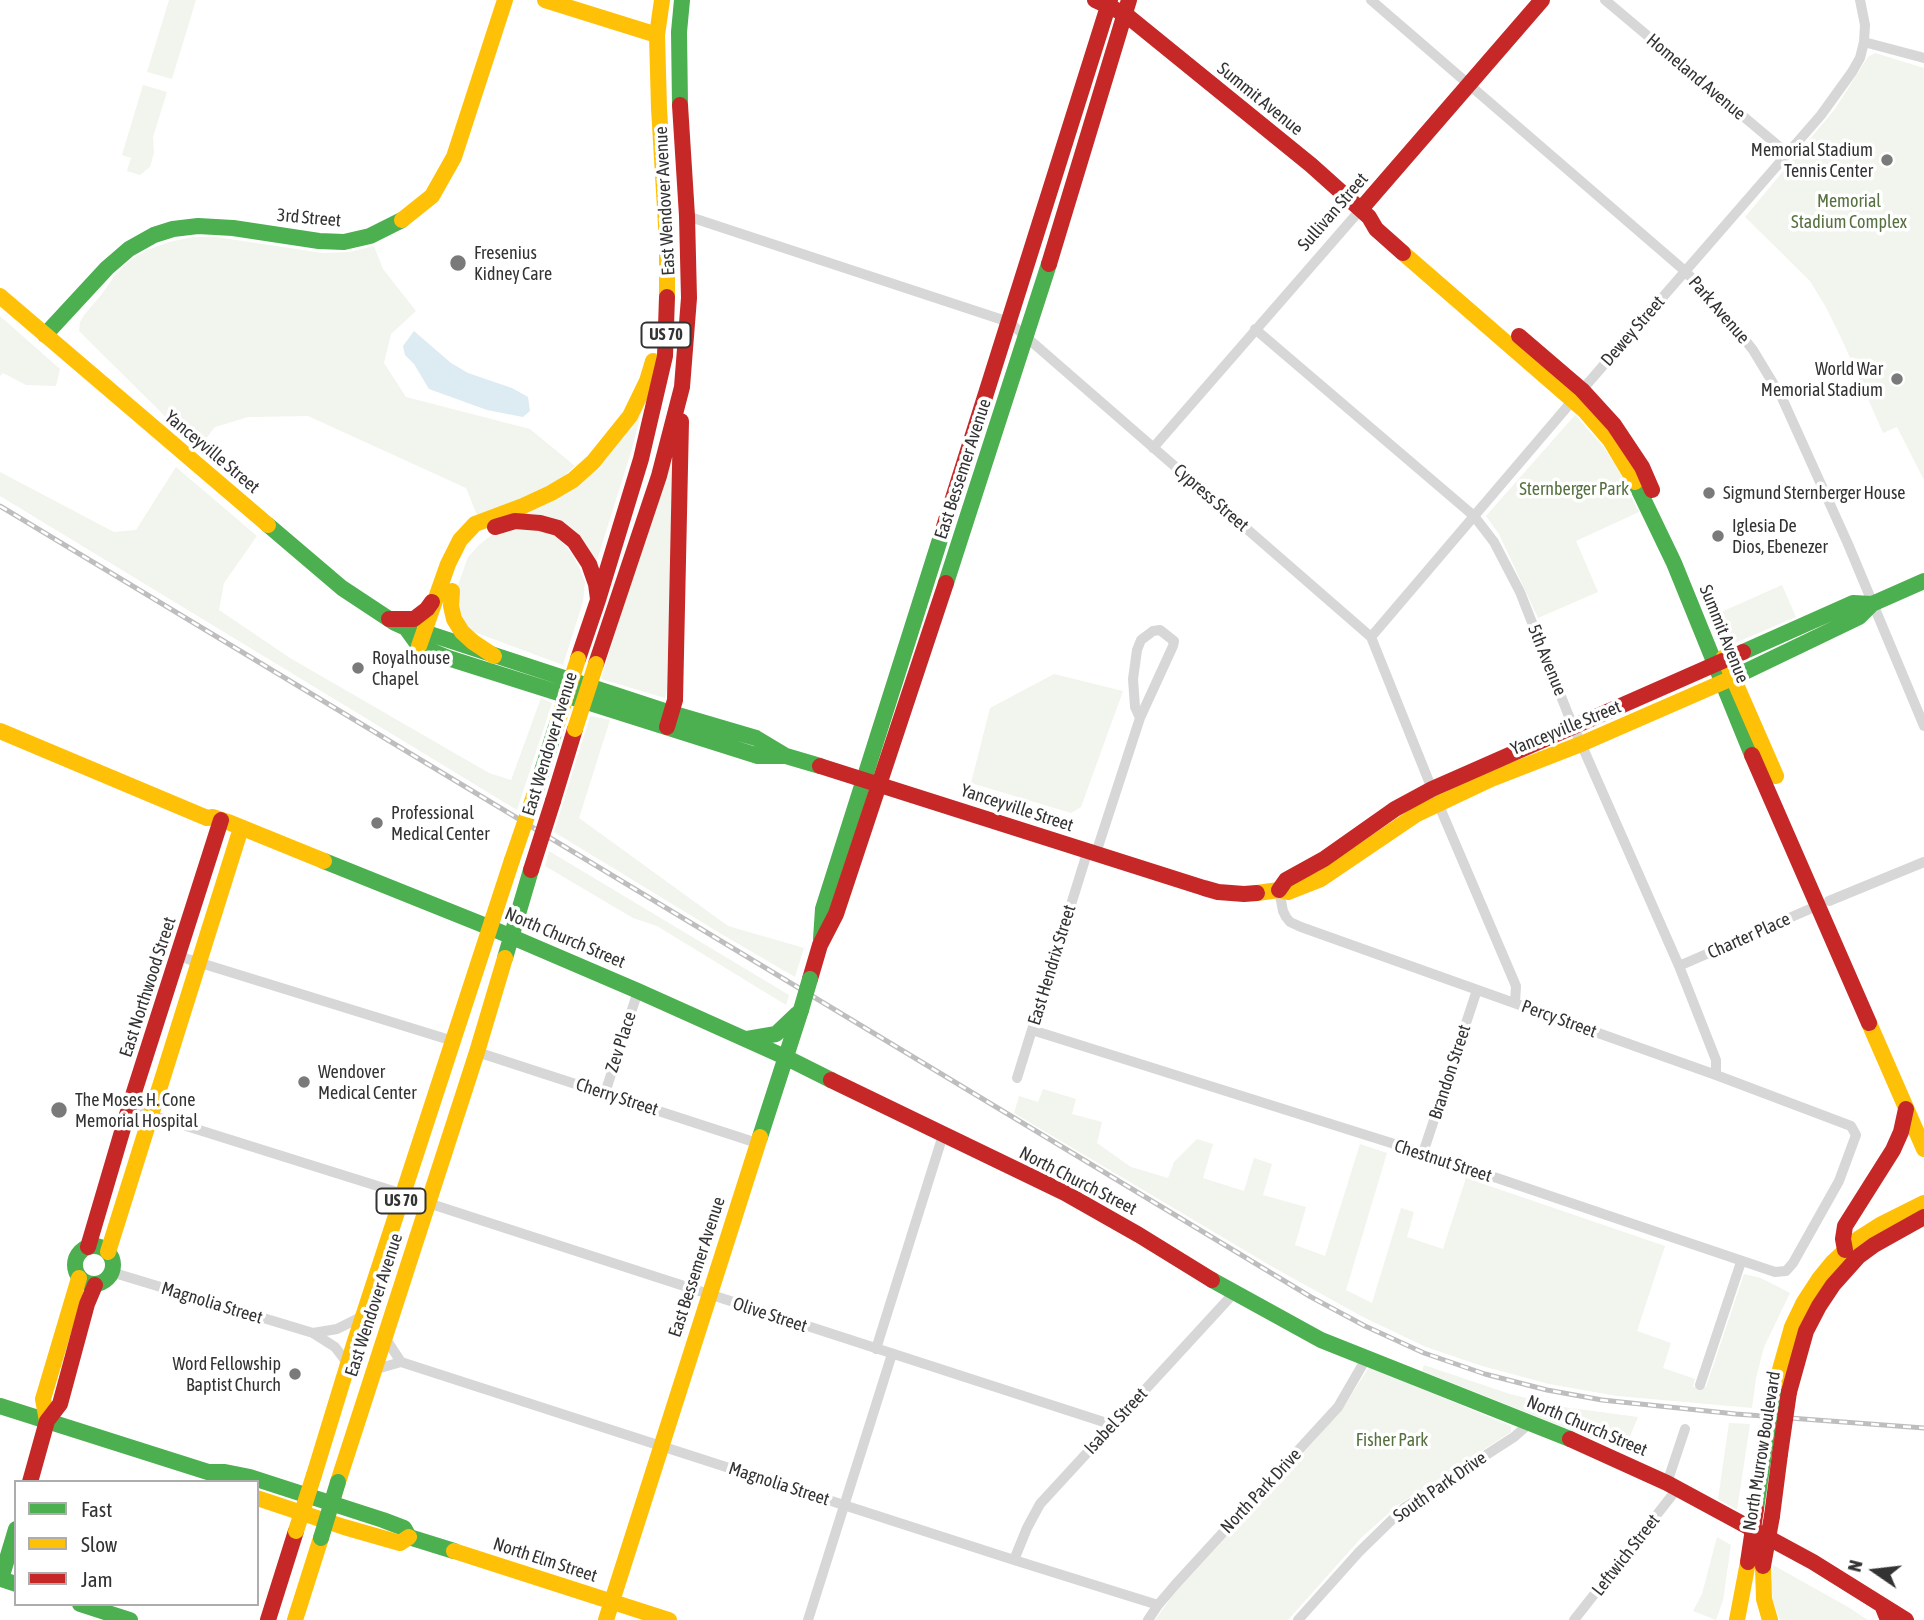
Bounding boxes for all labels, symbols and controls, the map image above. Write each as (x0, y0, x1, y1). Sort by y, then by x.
street label: Homeland Avenue (1642, 29, 1750, 125)
street label: Summit Avenue (1213, 58, 1307, 140)
street label: East Wendover Avenue (650, 126, 680, 276)
place label: Memorial Stadium Tennis Center (1751, 139, 1873, 182)
marker: Memorial Stadium Tennis Center (1879, 152, 1895, 168)
street label: Sullivan Street (1293, 169, 1373, 255)
park label: Memorial Stadium Complex (1791, 190, 1907, 232)
street label: 3rd Street (276, 204, 342, 232)
place label: Fresenius Kidney Care (474, 242, 552, 284)
marker: Fresenius Kidney Care (448, 253, 468, 273)
street label: Park Avenue (1684, 272, 1754, 348)
street label: Dewey Street (1597, 291, 1669, 371)
road number: US 70 (642, 322, 690, 348)
place label: World War Memorial Stadium (1761, 358, 1883, 400)
marker: World War Memorial Stadium (1889, 371, 1905, 387)
street label: East Bessemer Avenue (930, 396, 996, 542)
street label: Yanceyville Street (160, 406, 264, 498)
street label: Cypress Street (1169, 460, 1253, 536)
park label: Sternberger Park (1519, 478, 1629, 500)
place label: Sigmund Sternberger House (1723, 482, 1906, 504)
marker: Sigmund Sternberger House (1701, 485, 1717, 501)
place label: Iglesia De Dios, Ebenezer (1732, 515, 1828, 558)
marker: Iglesia De Dios, Ebenezer (1710, 528, 1726, 544)
street label: Summit Avenue (1695, 582, 1753, 686)
street label: 5th Avenue (1523, 621, 1571, 699)
place label: Royalhouse Chapel (372, 647, 450, 690)
marker: Royalhouse Chapel (350, 660, 366, 676)
street label: East Wendover Avenue (518, 669, 582, 819)
street label: Yanceyville Street (1508, 696, 1624, 760)
street label: Yanceyville Street (958, 780, 1076, 836)
place label: Professional Medical Center (391, 802, 490, 844)
marker: Professional Medical Center (369, 815, 385, 831)
street label: East Hendrix Street (1023, 902, 1081, 1028)
street label: North Church Street (502, 903, 628, 973)
street label: Charter Place (1704, 908, 1794, 964)
street label: East Northwood Street (115, 914, 181, 1060)
street label: Percy Street (1519, 995, 1599, 1043)
street label: Zev Place (601, 1009, 641, 1075)
street label: Brandon Street (1425, 1022, 1475, 1122)
place label: Wendover Medical Center (318, 1061, 417, 1104)
marker: Wendover Medical Center (296, 1074, 312, 1090)
street label: Cherry Street (573, 1074, 661, 1120)
place label: The Moses H. Cone Memorial Hospital (75, 1089, 198, 1132)
marker: The Moses H. Cone Memorial Hospital (49, 1100, 69, 1120)
street label: Chestnut Street (1392, 1135, 1494, 1187)
street label: North Church Street (1016, 1142, 1140, 1220)
road number: US 70 (376, 1189, 426, 1214)
street label: East Bessemer Avenue (664, 1194, 730, 1340)
street label: East Wendover Avenue (341, 1231, 407, 1379)
street label: Magnolia Street (159, 1277, 265, 1329)
street label: Olive Street (730, 1293, 810, 1337)
place label: Word Fellowship Baptist Church (173, 1353, 281, 1396)
marker: Word Fellowship Baptist Church (287, 1366, 303, 1382)
street label: North Murrow Boulevard (1739, 1370, 1785, 1532)
street label: Isabel Street (1080, 1383, 1152, 1459)
street label: North Church Street (1524, 1391, 1650, 1461)
park label: Fisher Park (1356, 1429, 1428, 1451)
street label: North Park Drive (1216, 1444, 1306, 1538)
street label: South Park Drive (1389, 1447, 1491, 1527)
street label: Magnolia Street (726, 1458, 832, 1510)
legend (14, 1480, 259, 1606)
text: Fast (81, 1497, 112, 1521)
street label: Leftwich Street (1587, 1510, 1665, 1600)
text: Slow (81, 1532, 117, 1556)
street label: North Elm Street (490, 1533, 600, 1587)
north arrow (1840, 1536, 1910, 1606)
text: N (1843, 1558, 1867, 1574)
text: Jam (81, 1567, 113, 1591)

